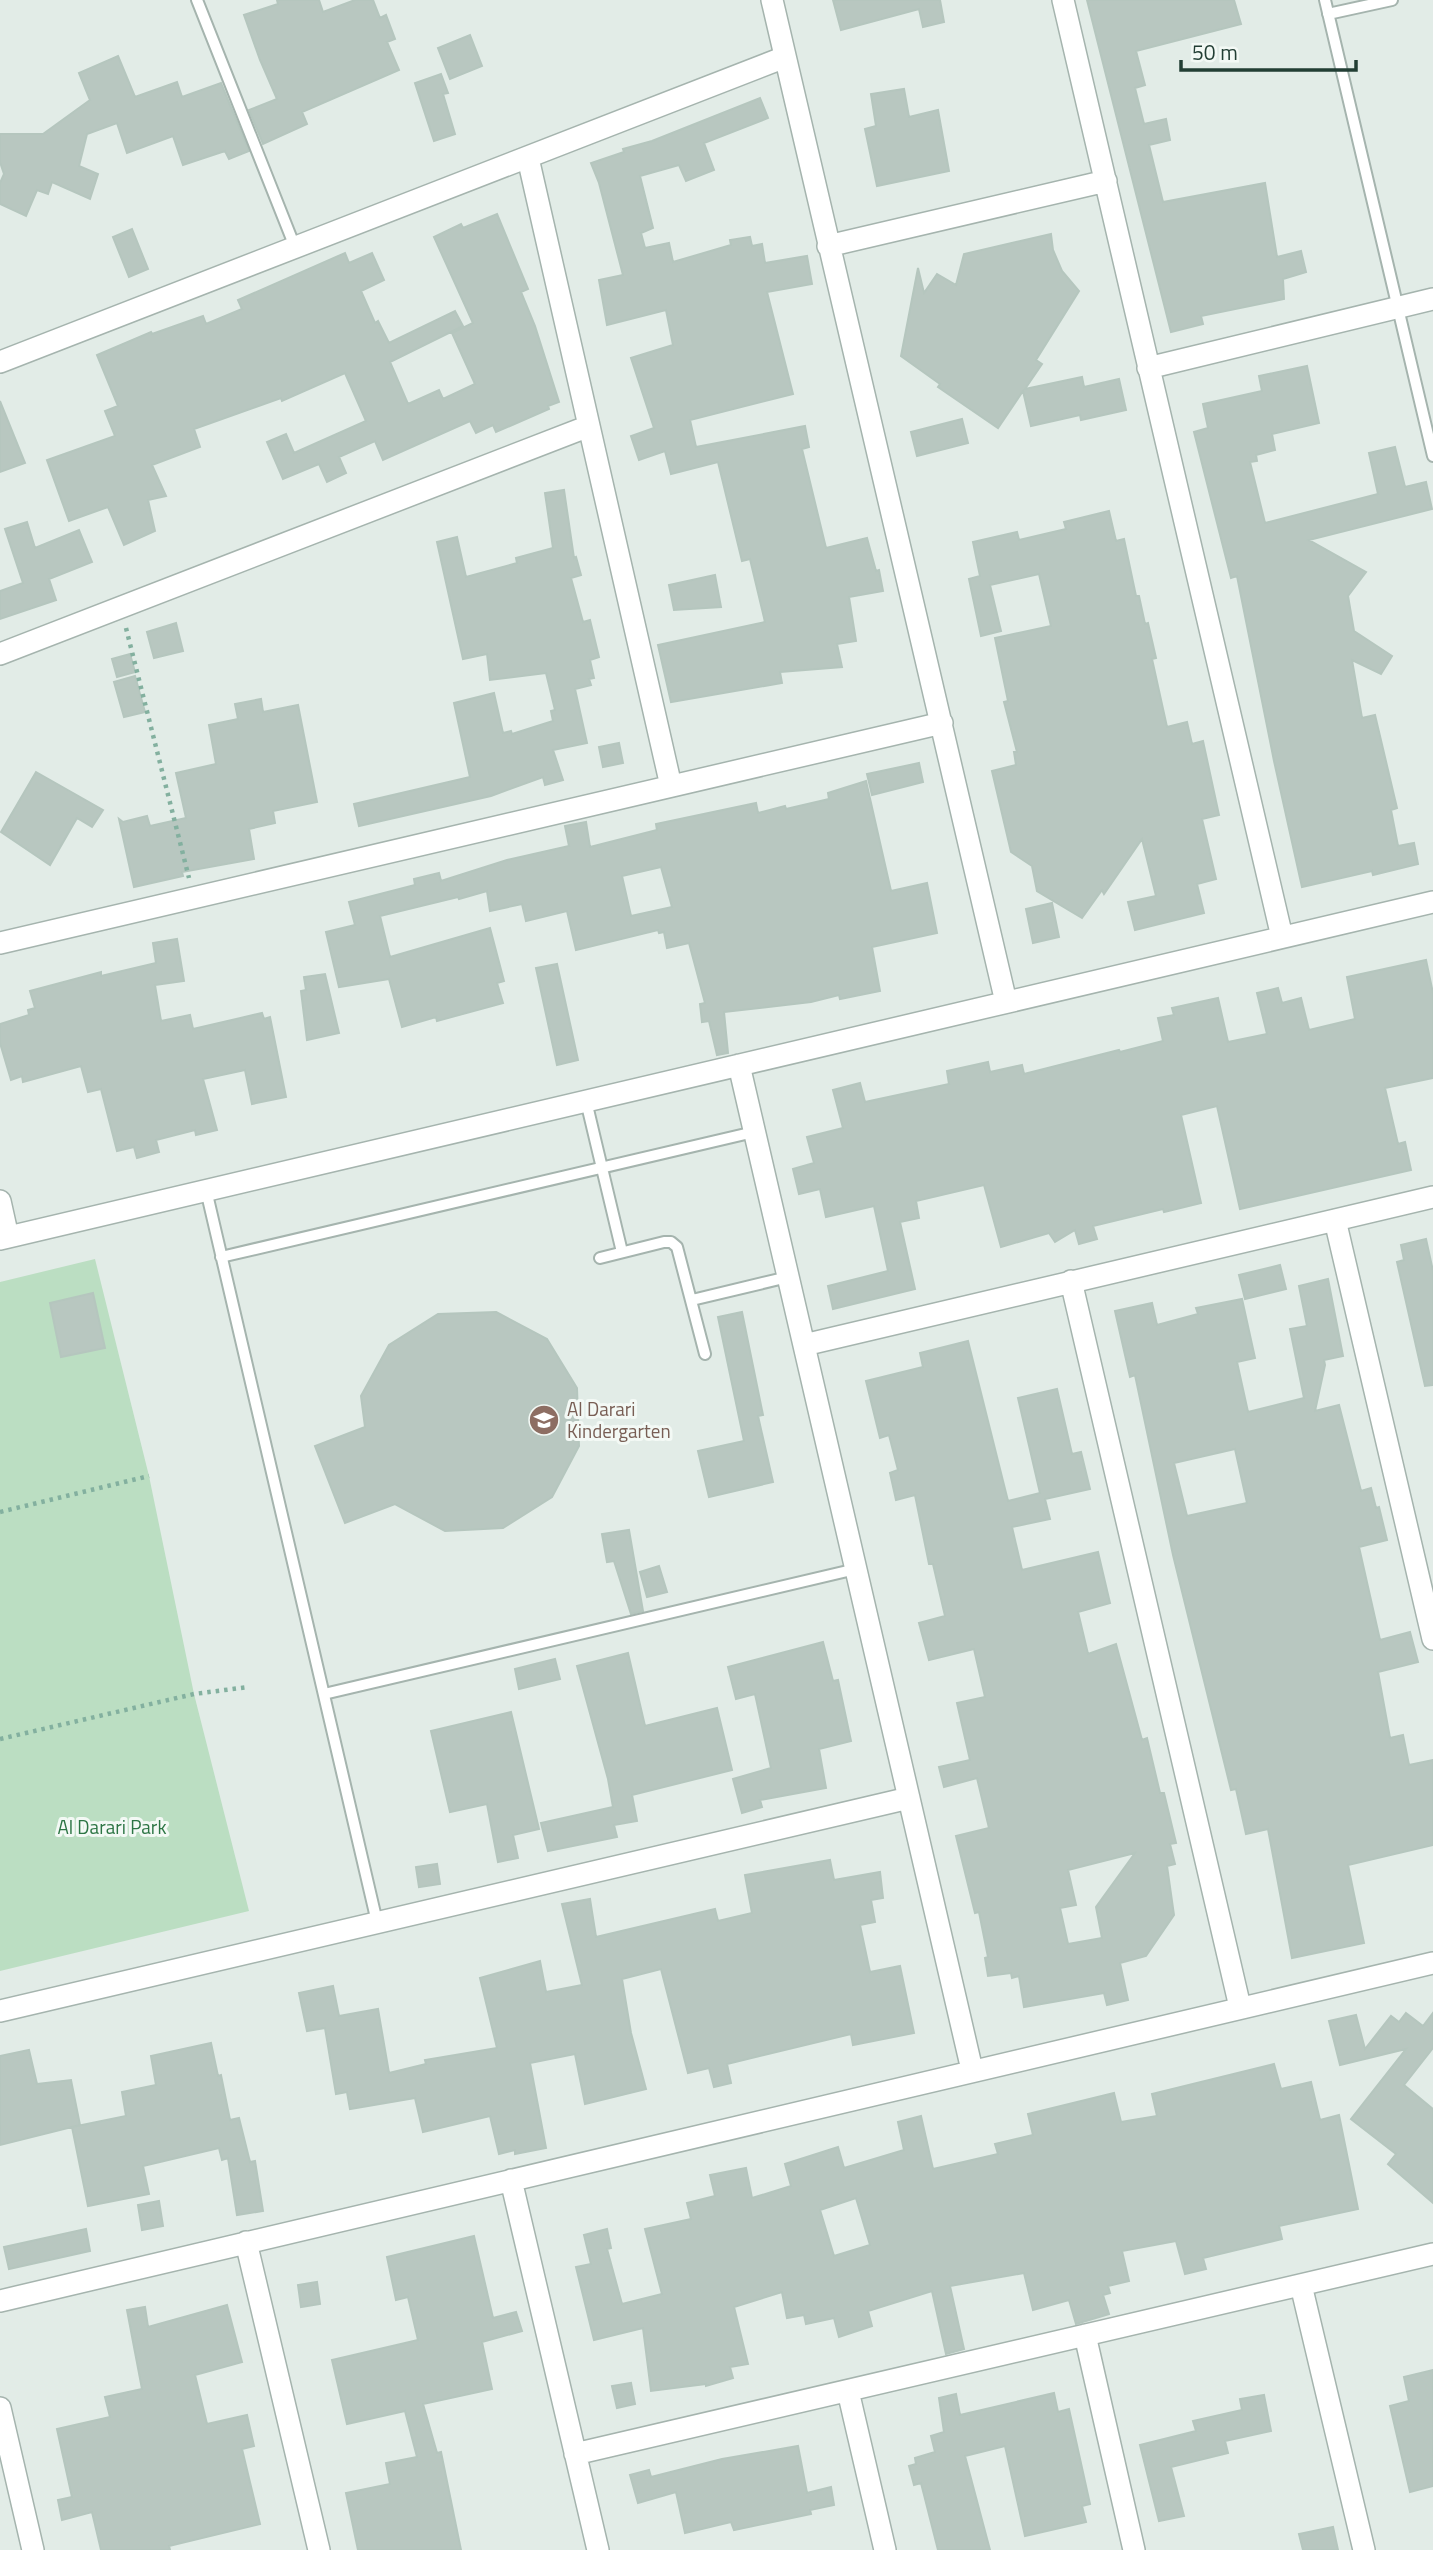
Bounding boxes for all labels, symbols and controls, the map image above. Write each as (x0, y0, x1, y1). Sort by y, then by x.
scale bar (1181, 28, 1356, 72)
text: 50 m (1192, 36, 1238, 68)
place label: Al Darari Kindergarten (567, 1394, 671, 1445)
school or university icon: Al Darari Kindergarten (527, 1403, 561, 1437)
park label: Al Darari Park (57, 1812, 167, 1841)

